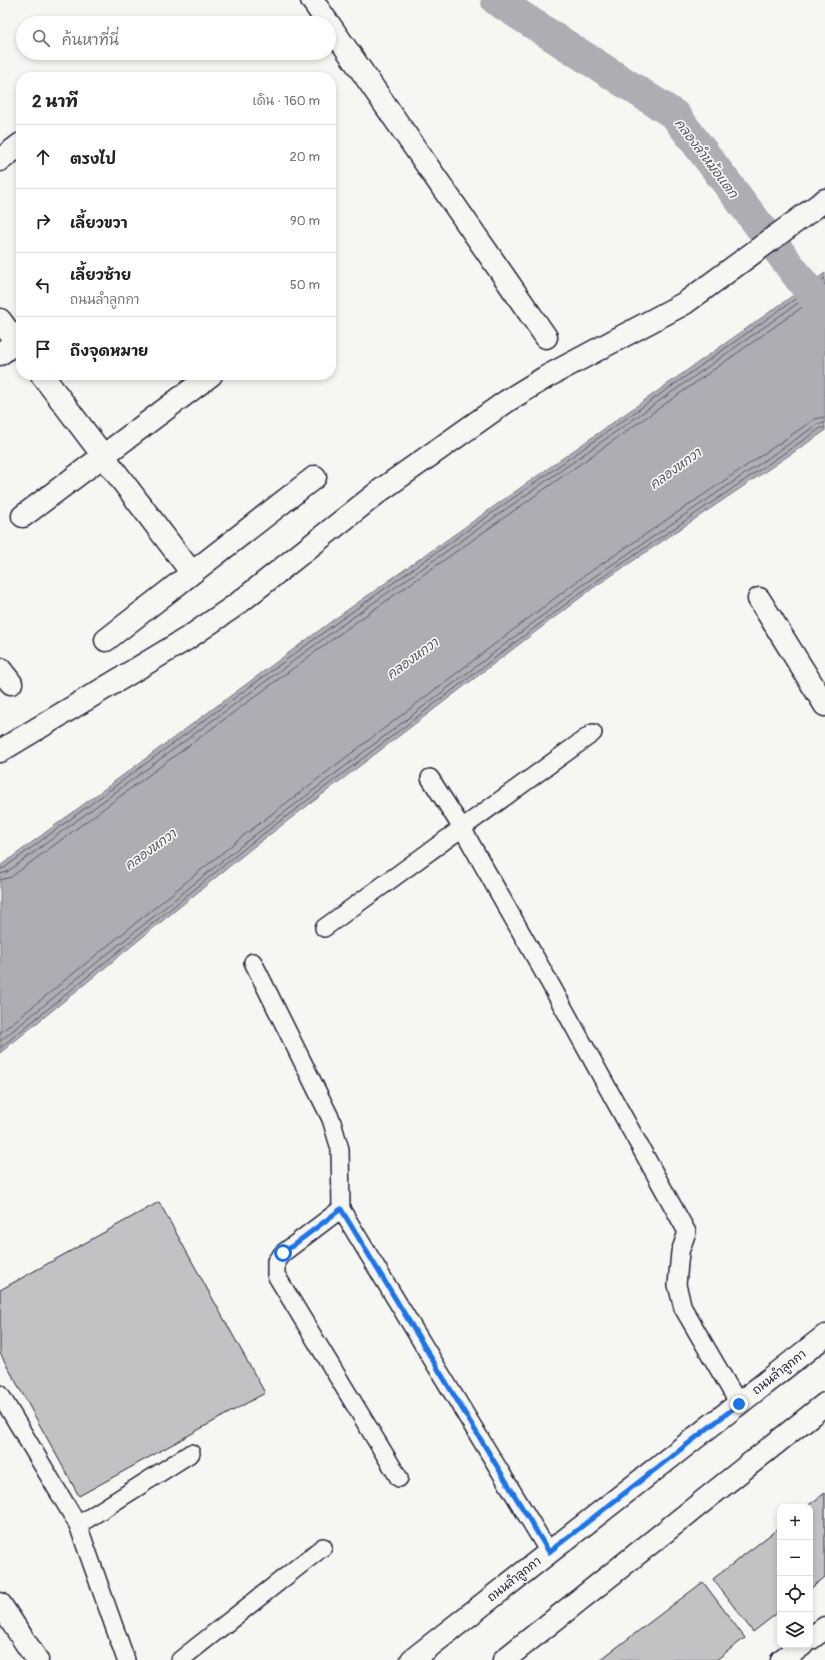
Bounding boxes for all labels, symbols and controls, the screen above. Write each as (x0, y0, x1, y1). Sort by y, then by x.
search box (16, 16, 336, 60)
icon: search (30, 27, 52, 49)
text: ค้นหาที่นี่ (62, 31, 119, 50)
text: 2 นาที (32, 91, 78, 112)
text: เดิน · 160 m (253, 93, 320, 109)
water label: คลองลำหม้อแตก (671, 115, 742, 202)
icon: ahead (32, 146, 54, 168)
text: 20 m (289, 149, 320, 165)
text: ตรงไป (70, 150, 116, 169)
icon: right (32, 210, 54, 232)
text: 90 m (290, 213, 320, 229)
text: เลี้ยวขวา (70, 214, 128, 233)
text: เลี้ยวซ้าย (70, 266, 131, 285)
icon: left (32, 274, 54, 296)
text: 50 m (290, 277, 320, 293)
text: ถนนลำลูกกา (70, 292, 140, 308)
icon: arrive (32, 338, 54, 360)
text: ถึงจุดหมาย (70, 342, 148, 361)
water label: คลองหกวา (647, 444, 706, 493)
water label: คลองหกวา (384, 634, 443, 683)
water label: คลองหกวา (122, 825, 181, 874)
route start (274, 1244, 292, 1262)
street label: ถนนลำลูกกา (749, 1347, 810, 1399)
route end (730, 1395, 748, 1413)
map controls (777, 1504, 813, 1648)
button: + (777, 1504, 813, 1540)
button: − (777, 1540, 813, 1576)
street label: ถนนลำลูกกา (484, 1554, 545, 1606)
button: locate (777, 1576, 813, 1612)
button: layers (777, 1612, 813, 1648)

